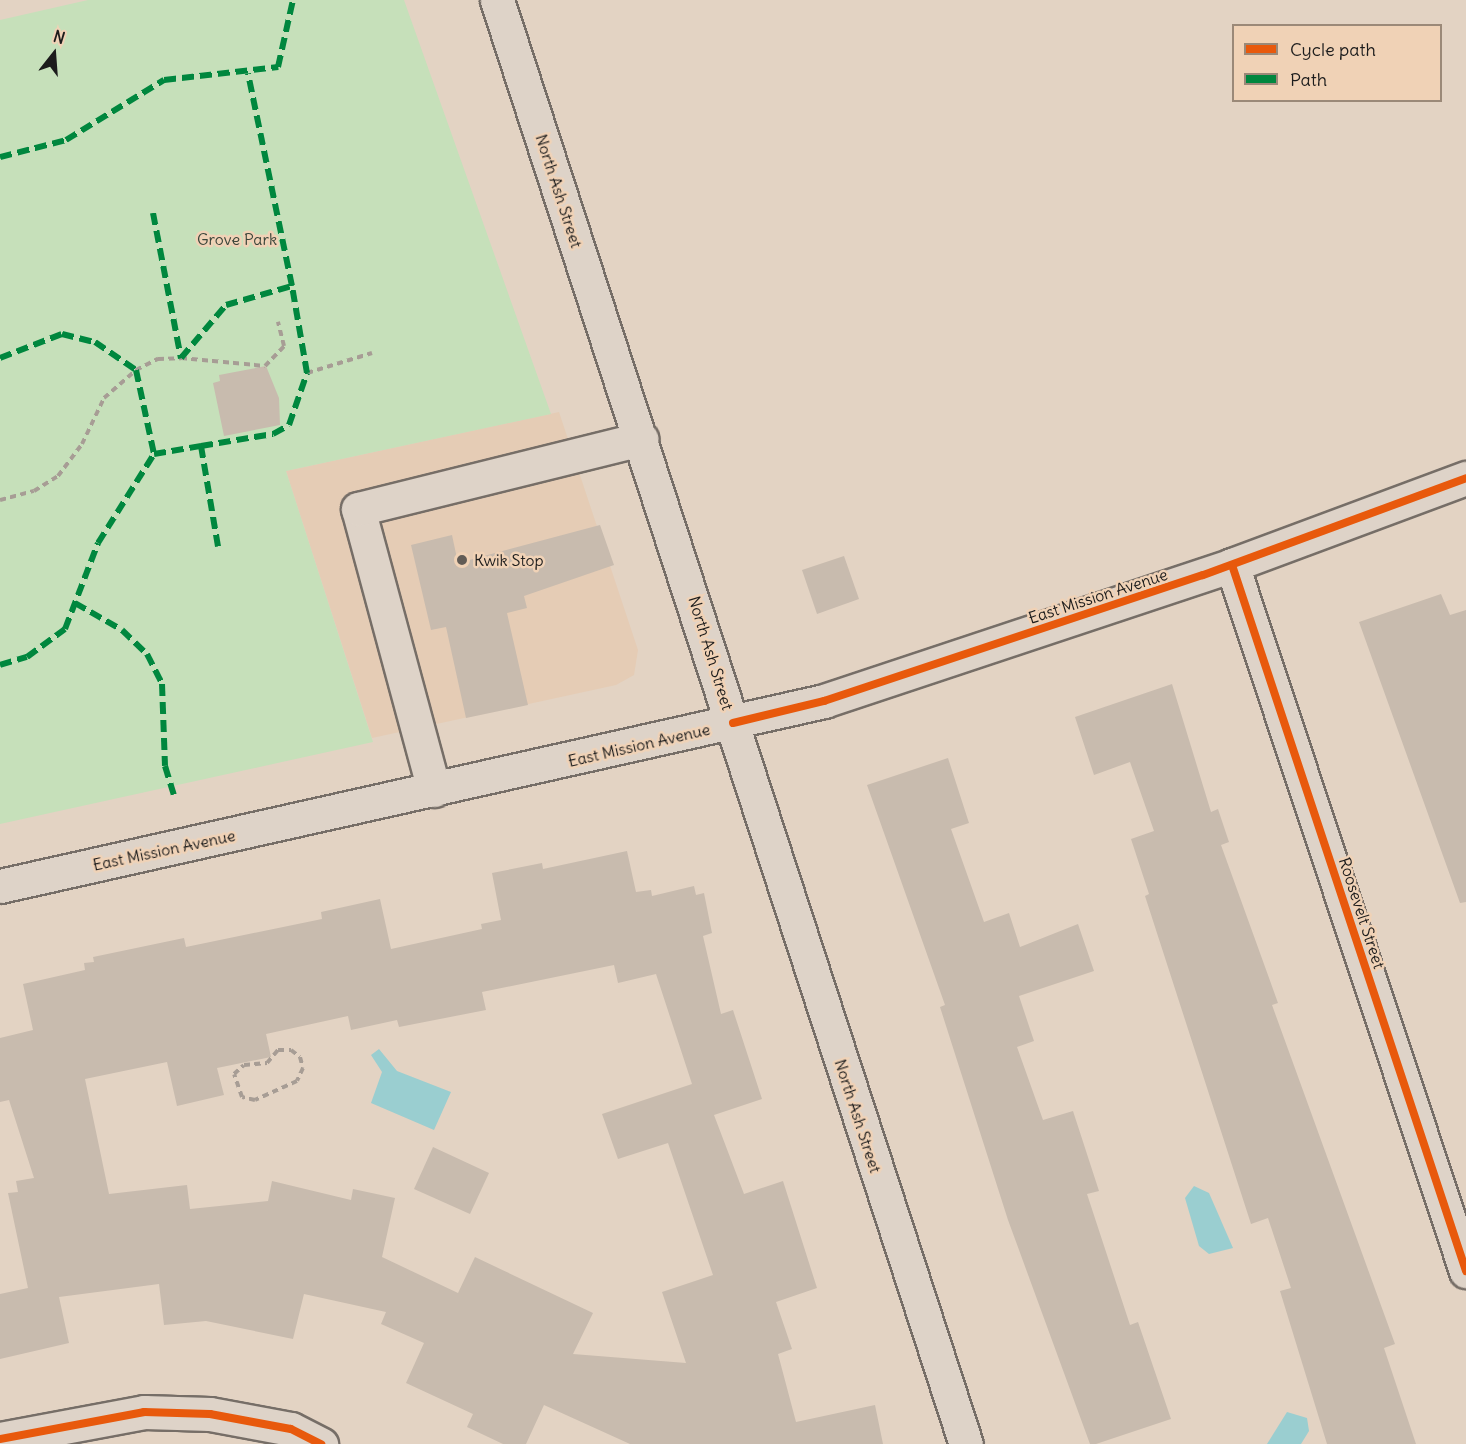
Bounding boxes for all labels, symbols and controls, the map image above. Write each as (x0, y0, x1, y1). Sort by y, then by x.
north arrow (24, 24, 84, 84)
legend (1232, 24, 1442, 102)
text: N (51, 26, 67, 48)
text: Cycle path (1290, 38, 1376, 61)
text: Path (1290, 68, 1327, 91)
street label: North Ash Street (532, 132, 586, 250)
park label: Grove Park (197, 229, 277, 249)
place label: Kwik Stop (474, 550, 544, 570)
marker: Kwik Stop (455, 553, 469, 567)
street label: East Mission Avenue (1026, 564, 1170, 628)
street label: North Ash Street (685, 594, 737, 712)
street label: East Mission Avenue (566, 719, 712, 771)
street label: East Mission Avenue (91, 826, 237, 874)
street label: Roosevelt Street (1335, 855, 1389, 971)
street label: North Ash Street (831, 1057, 885, 1175)

